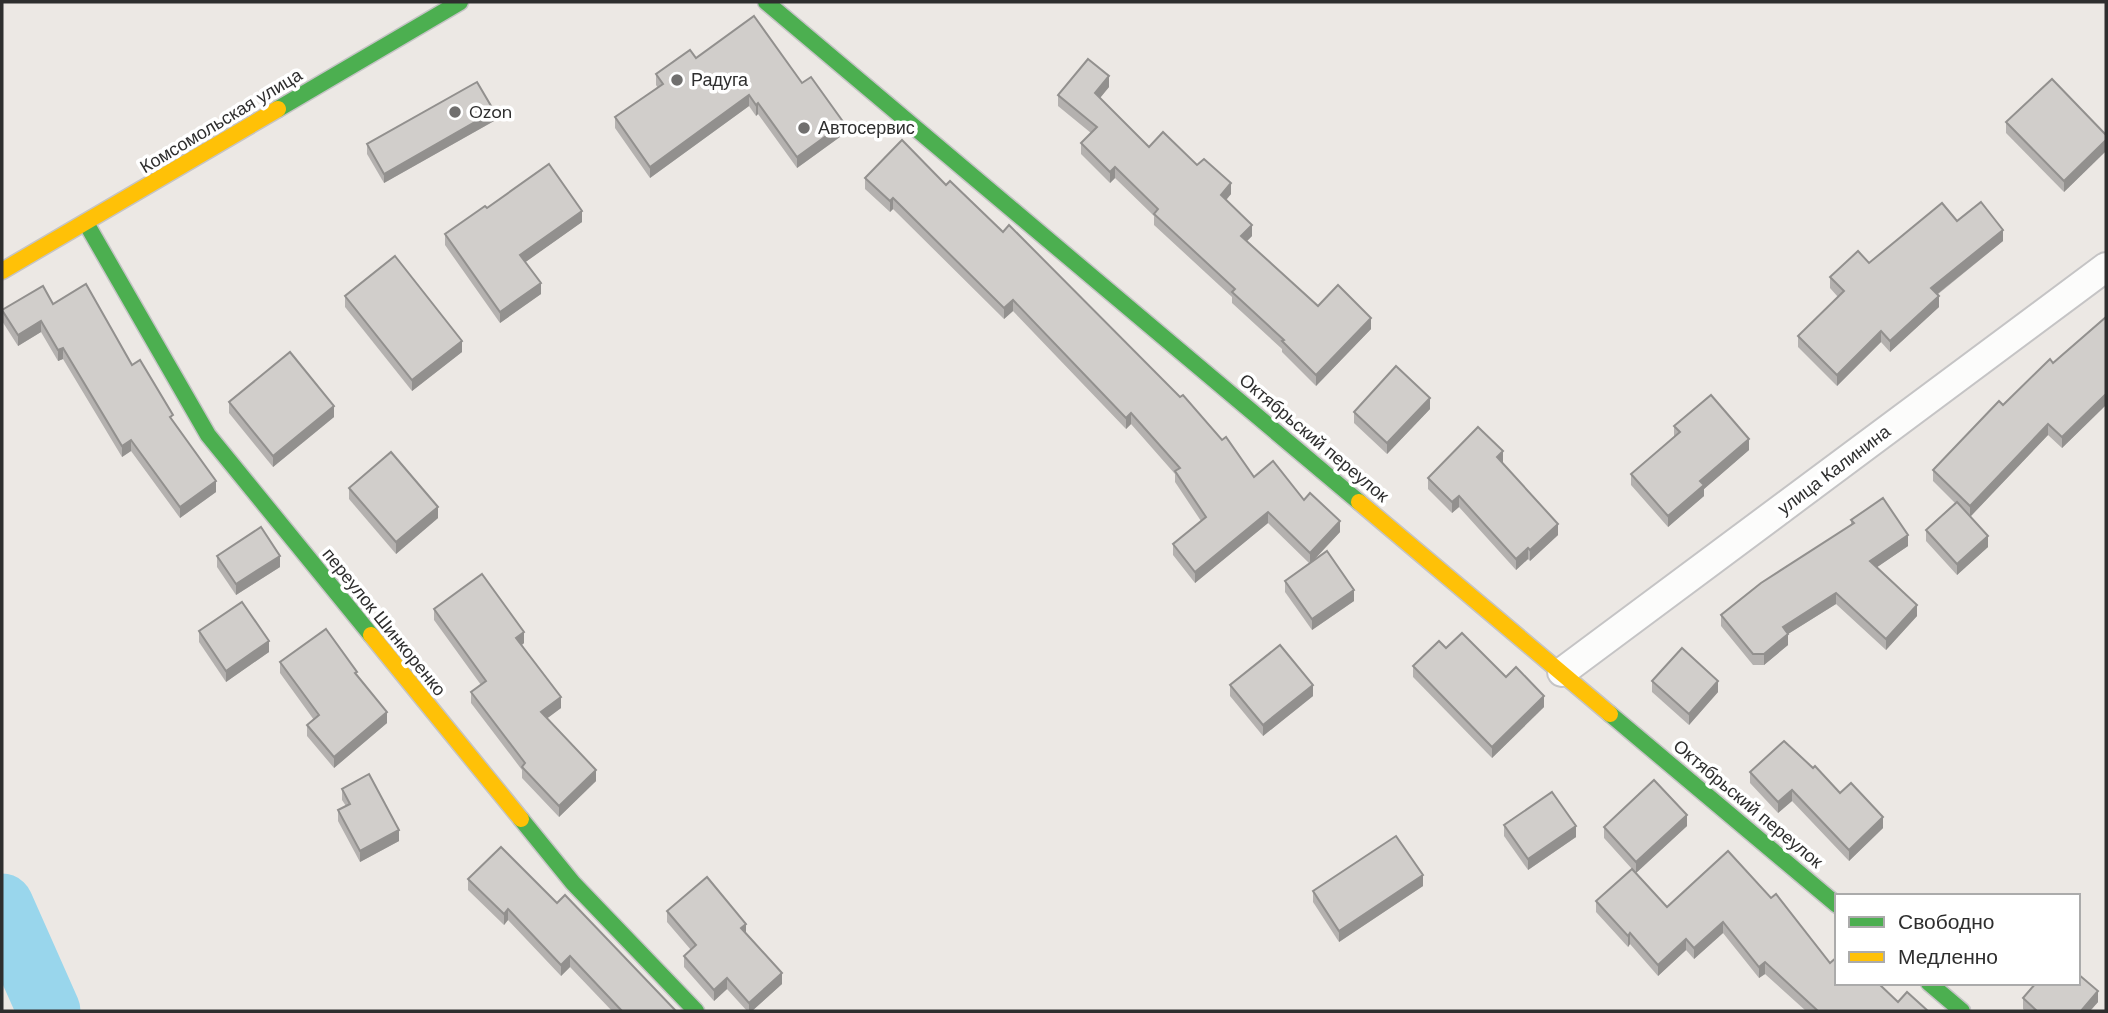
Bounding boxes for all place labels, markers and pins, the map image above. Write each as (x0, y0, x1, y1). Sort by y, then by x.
place label: Радуга (691, 68, 749, 92)
marker: Радуга (669, 72, 685, 88)
place label: Ozon (469, 100, 512, 124)
marker: Ozon (447, 104, 463, 120)
place label: Автосервис (818, 116, 915, 140)
marker: Автосервис (796, 120, 812, 136)

